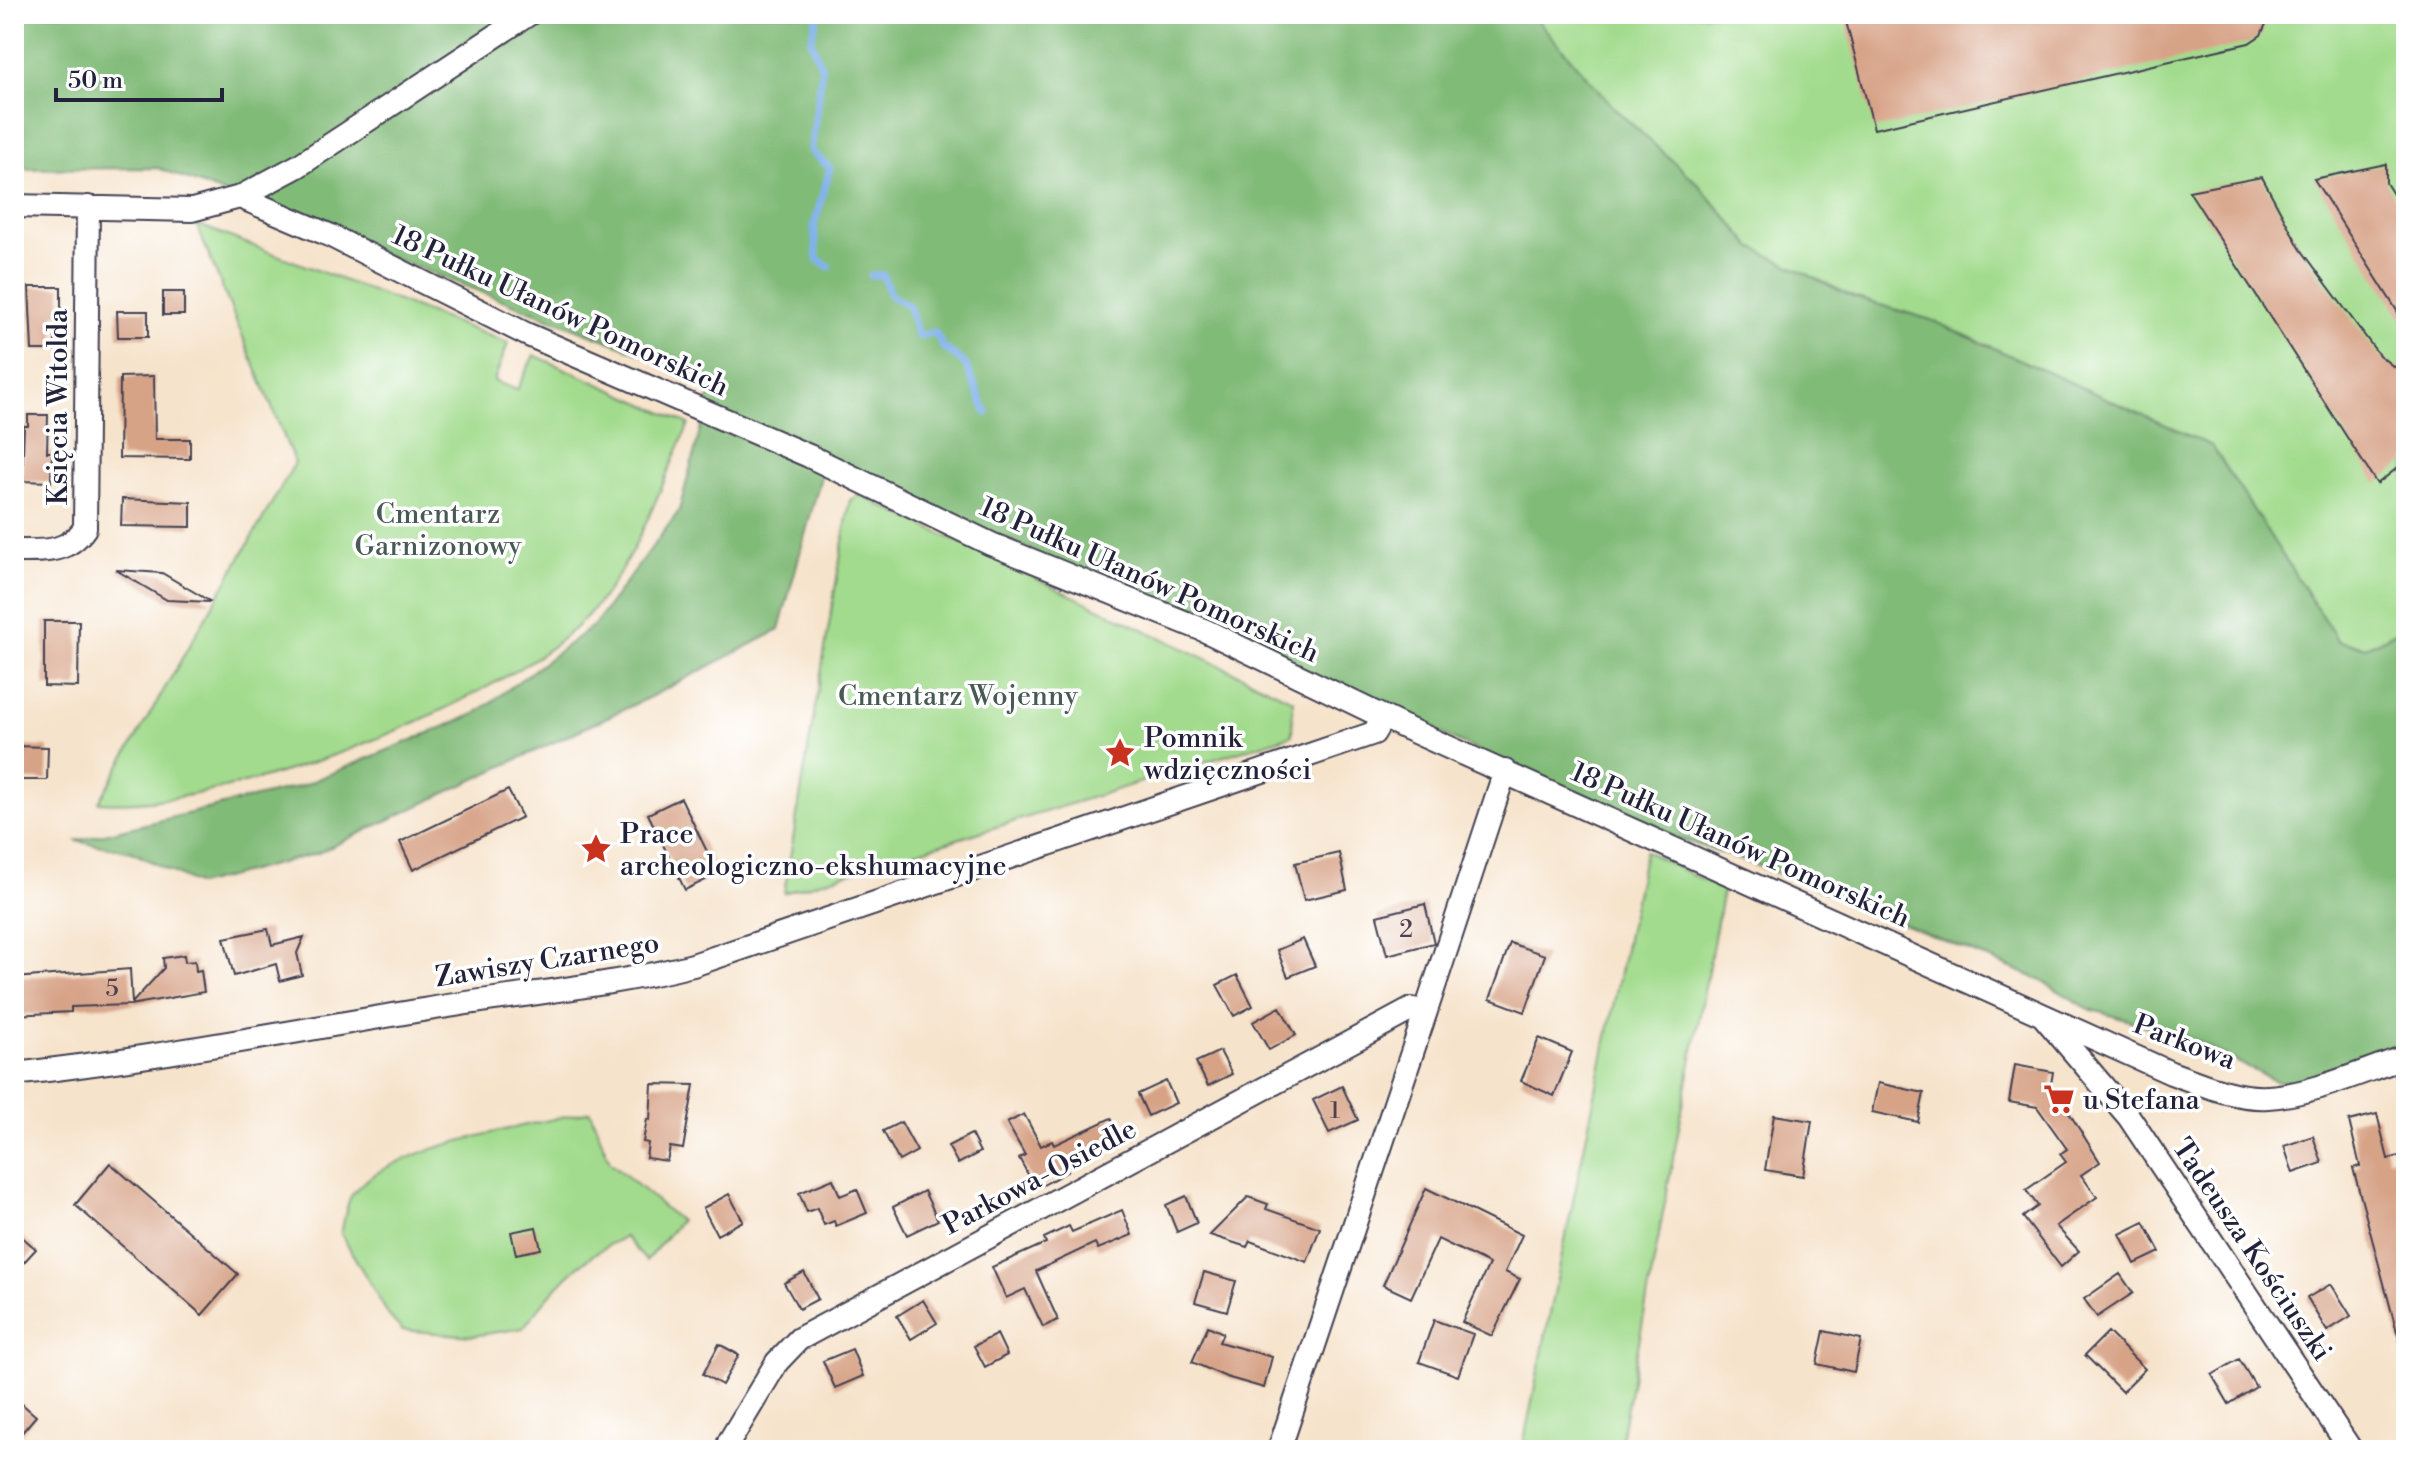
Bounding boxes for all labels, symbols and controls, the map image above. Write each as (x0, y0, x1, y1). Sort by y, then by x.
scale bar (56, 52, 222, 102)
text: 50 m (68, 66, 123, 96)
street label: 18 Pułku Ułanów Pomorskich (386, 218, 735, 405)
street label: Księcia Witolda (41, 308, 76, 505)
street label: 18 Pułku Ułanów Pomorskich (974, 490, 1325, 671)
park label: Cmentarz Garnizonowy (354, 497, 522, 564)
park label: Cmentarz Wojenny (838, 679, 1078, 714)
place label: Pomnik wdzięczności (1143, 721, 1312, 788)
place icon: Pomnik wdzięczności (1103, 736, 1137, 770)
street label: 18 Pułku Ułanów Pomorskich (1565, 755, 1916, 936)
place label: Prace archeologiczno-ekshumacyjne (620, 817, 1007, 884)
place icon: Prace archeologiczno-ekshumacyjne (579, 832, 613, 866)
house number: 2 (1399, 915, 1413, 945)
street label: Zawiszy Czarnego (433, 925, 662, 995)
house number: 5 (105, 974, 119, 1004)
street label: Parkowa (2128, 1007, 2241, 1078)
supermarket icon: u Stefana (2042, 1082, 2076, 1116)
place label: u Stefana (2083, 1083, 2201, 1118)
house number: 1 (1330, 1096, 1341, 1126)
street label: Parkowa-Osiedle (937, 1112, 1143, 1243)
street label: Tadeusza Kościuszki (2164, 1132, 2339, 1368)

